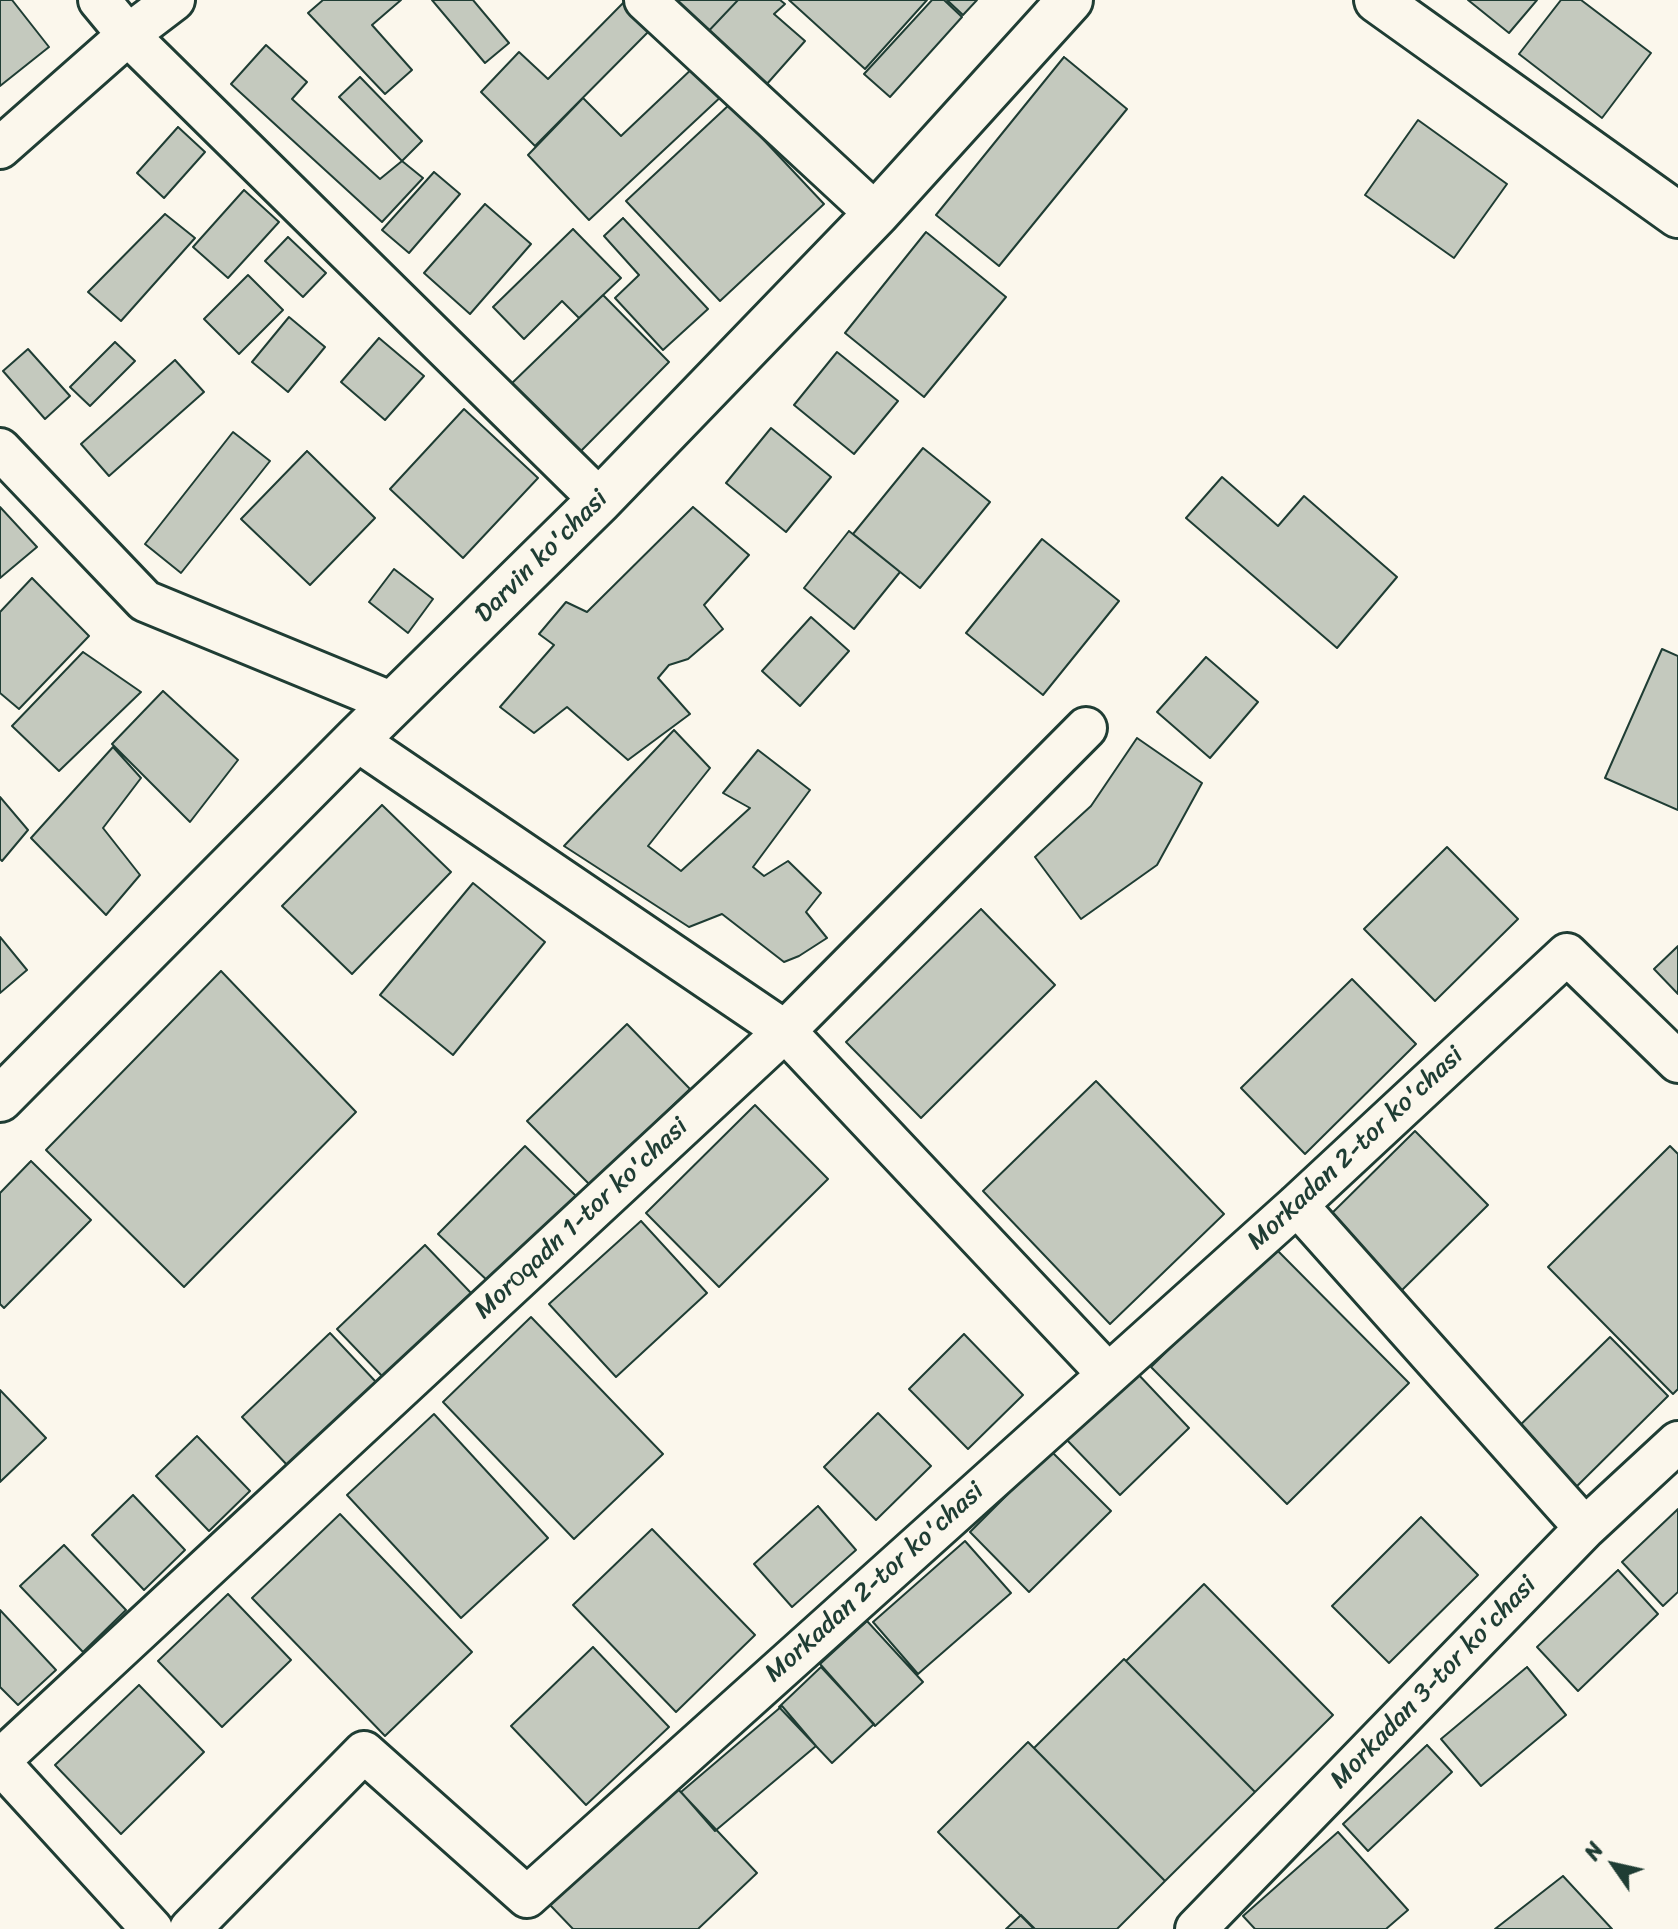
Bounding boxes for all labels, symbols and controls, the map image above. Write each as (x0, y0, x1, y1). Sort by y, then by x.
street label: Darvin ko'chasi (469, 484, 615, 630)
street label: Morkadan 2-tor ko'chasi (1241, 1041, 1471, 1257)
street label: Morоqadn 1-tor ko'chasi (469, 1112, 695, 1326)
street label: Morkadan 2-tor ko'chasi (759, 1476, 991, 1690)
street label: Morkadan 3-tor ko'chasi (1324, 1570, 1544, 1796)
north arrow (1574, 1825, 1654, 1905)
text: N (1573, 1834, 1614, 1869)

